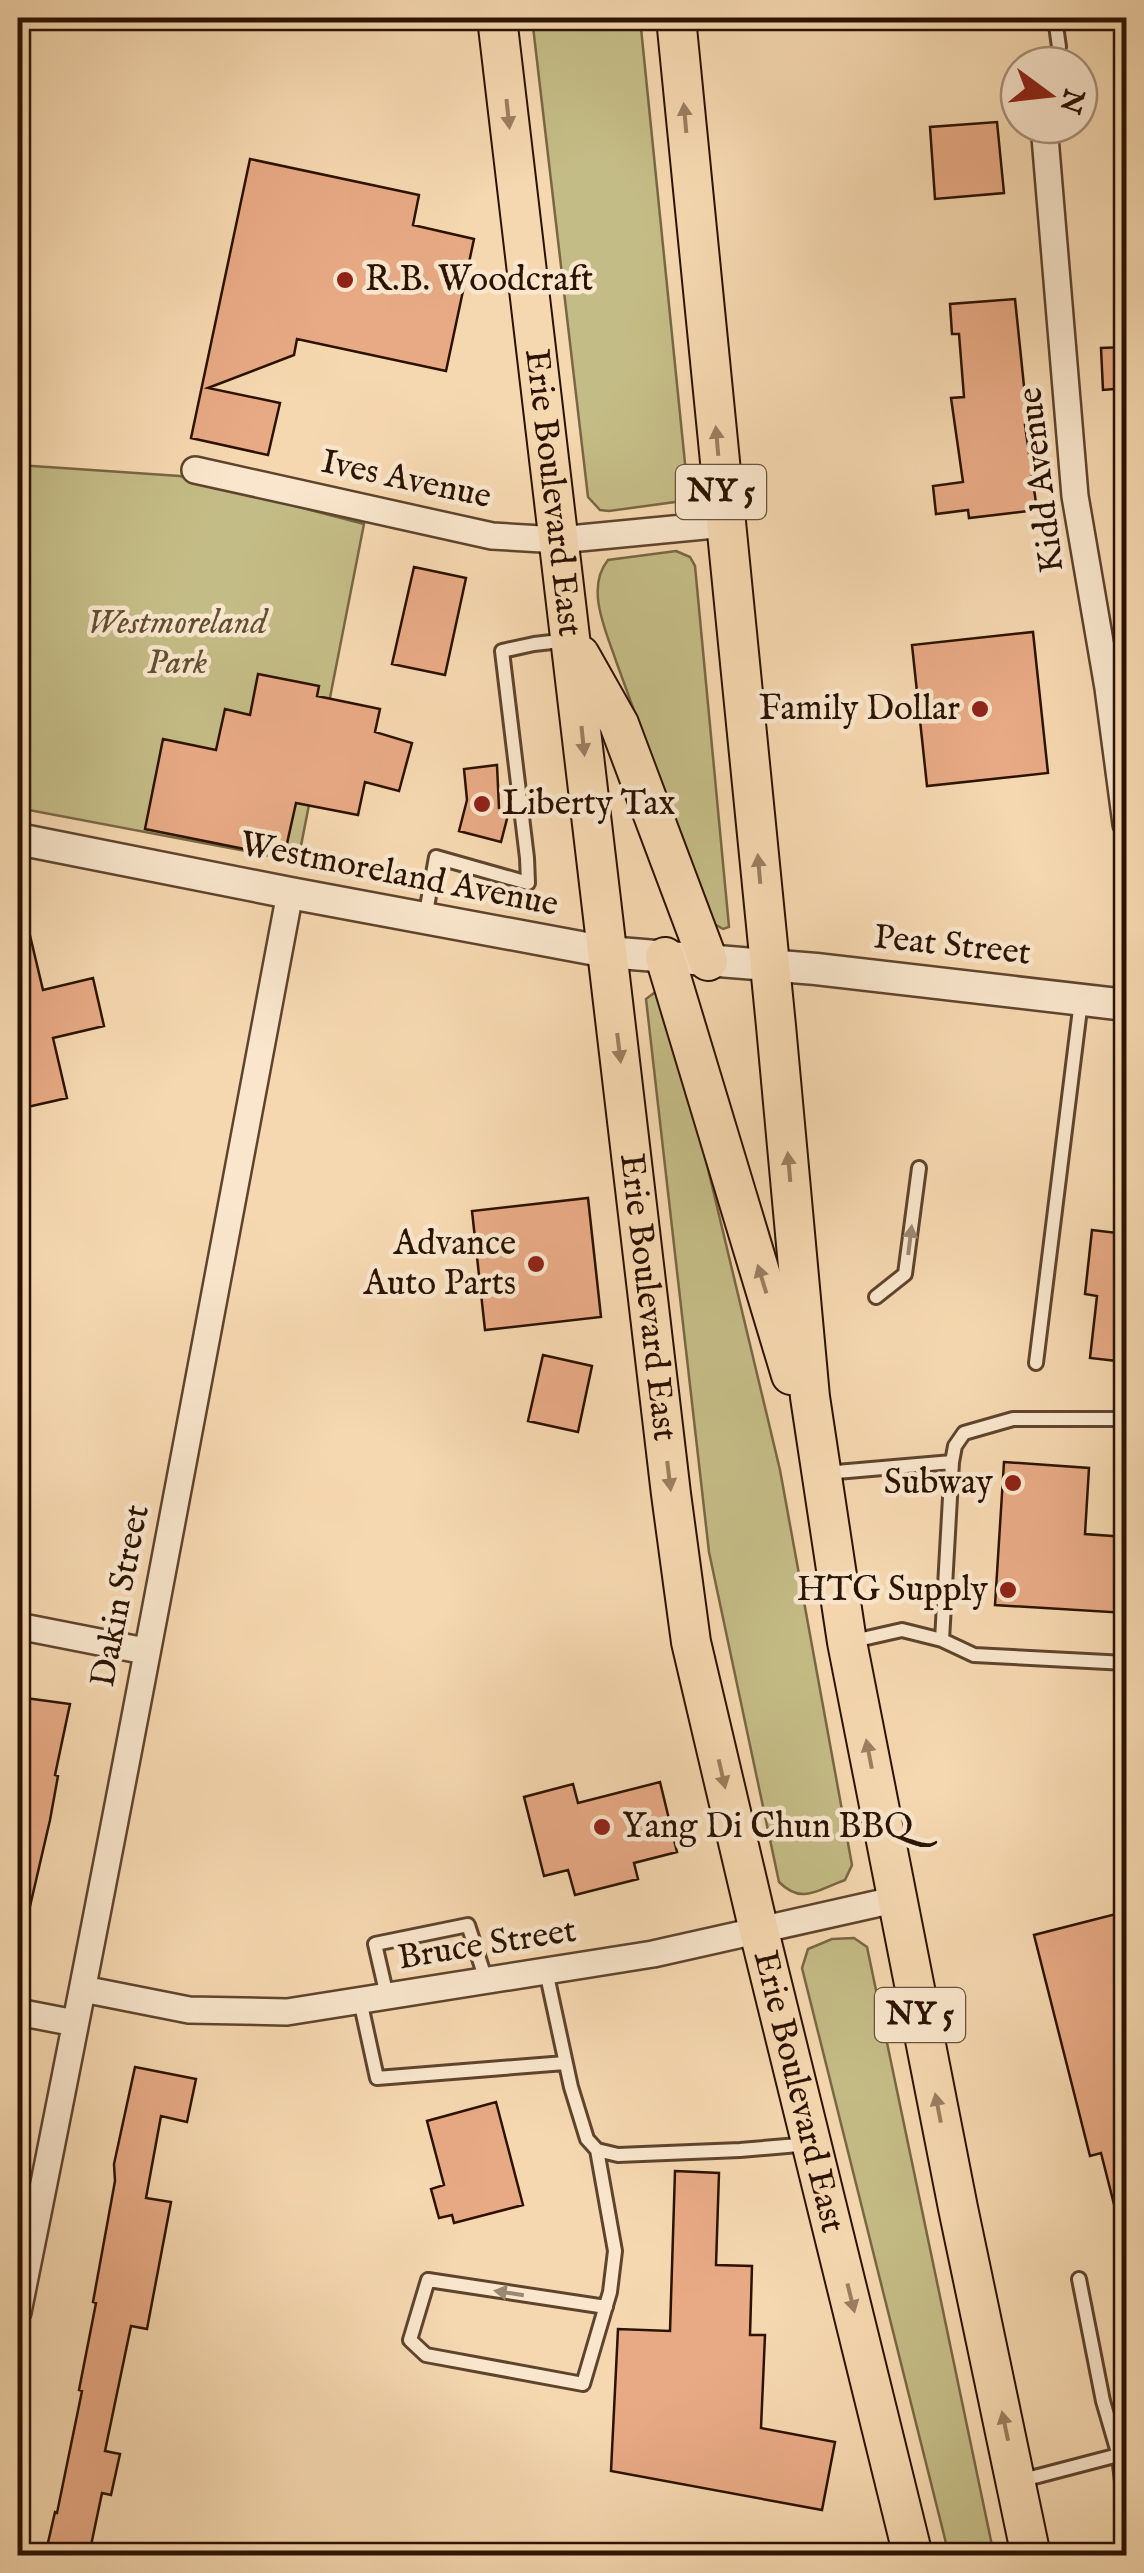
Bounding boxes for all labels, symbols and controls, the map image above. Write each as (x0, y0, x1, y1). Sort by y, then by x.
north arrow (999, 45, 1099, 145)
text: N (1051, 84, 1091, 117)
one-way arrow (500, 99, 516, 131)
one-way arrow (677, 101, 693, 133)
place label: R.B. Woodcraft (365, 258, 593, 303)
marker: R.B. Woodcraft (334, 269, 356, 291)
street label: Erie Boulevard East (514, 347, 592, 639)
street label: Kidd Avenue (1008, 385, 1076, 575)
one-way arrow (708, 425, 724, 457)
street label: Ives Avenue (317, 440, 495, 520)
road number: NY 5 (676, 465, 766, 519)
park label: Westmoreland Park (87, 601, 269, 686)
place label: Family Dollar (759, 687, 960, 732)
marker: Family Dollar (969, 698, 991, 720)
one-way arrow (575, 725, 591, 757)
place label: Liberty Tax (502, 782, 676, 827)
marker: Liberty Tax (471, 793, 493, 815)
street label: Westmoreland Avenue (236, 822, 562, 928)
one-way arrow (751, 853, 767, 884)
street label: Peat Street (871, 915, 1033, 977)
one-way arrow (611, 1033, 627, 1065)
street label: Erie Boulevard East (609, 1151, 687, 1443)
one-way arrow (780, 1151, 796, 1183)
place label: Advance Auto Parts (362, 1222, 516, 1307)
one-way arrow (902, 1223, 918, 1255)
marker: Advance Auto Parts (525, 1253, 547, 1275)
one-way arrow (754, 1264, 769, 1294)
one-way arrow (661, 1460, 677, 1492)
place label: Subway (884, 1461, 994, 1506)
marker: Subway (1002, 1472, 1024, 1494)
street label: Dakin Street (81, 1501, 161, 1691)
place label: HTG Supply (797, 1568, 989, 1613)
marker: HTG Supply (997, 1579, 1019, 1601)
one-way arrow (860, 1739, 876, 1770)
one-way arrow (715, 1759, 730, 1790)
place label: Yang Di Chun BBQ (622, 1805, 937, 1850)
marker: Yang Di Chun BBQ (591, 1816, 613, 1838)
street label: Bruce Street (395, 1909, 579, 1981)
street label: Erie Boulevard East (742, 1946, 855, 2237)
road number: NY 5 (875, 1988, 965, 2042)
one-way arrow (930, 2092, 946, 2123)
one-way arrow (843, 2283, 859, 2314)
one-way arrow (493, 2284, 525, 2300)
one-way arrow (997, 2410, 1012, 2441)

